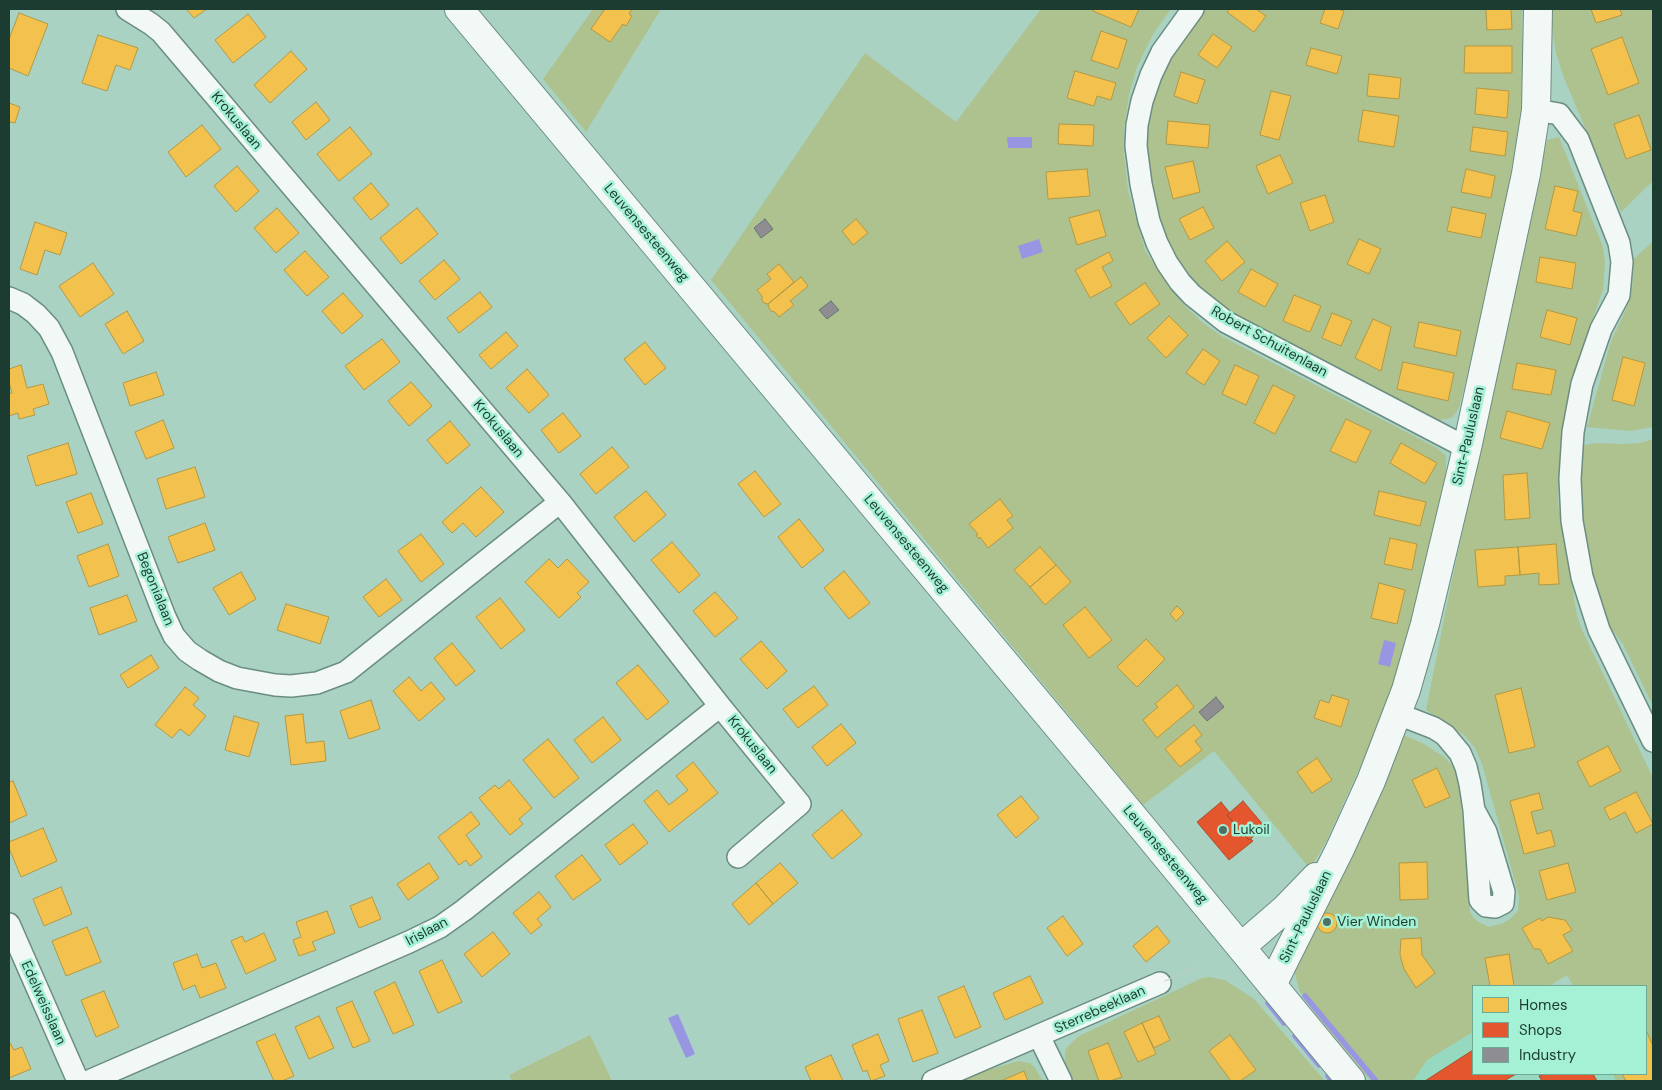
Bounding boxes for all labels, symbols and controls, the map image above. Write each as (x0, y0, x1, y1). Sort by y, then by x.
street label: Krokuslaan (207, 89, 265, 153)
street label: Leuvensesteenweg (600, 180, 692, 286)
street label: Robert Schuitenlaan (1208, 303, 1330, 381)
street label: Sint-Pauluslaan (1450, 385, 1488, 487)
street label: Krokuslaan (469, 397, 527, 461)
street label: Leuvensesteenweg (860, 491, 952, 597)
street label: Begonialaan (133, 550, 177, 628)
street label: Krokuslaan (723, 713, 781, 777)
street label: Leuvensesteenweg (1119, 802, 1211, 908)
place label: Lukoil (1233, 822, 1270, 838)
marker: Lukoil (1217, 824, 1229, 836)
street label: Sint-Pauluslaan (1276, 868, 1336, 966)
street label: Irislaan (403, 914, 451, 950)
place label: Vier Winden (1337, 914, 1416, 930)
marker: Vier Winden (1321, 916, 1333, 928)
street label: Edelweisslaan (17, 959, 69, 1047)
street label: Sterrebeeklaan (1052, 982, 1148, 1038)
legend (1472, 985, 1647, 1075)
text: Homes (1519, 995, 1568, 1015)
text: Shops (1519, 1020, 1562, 1040)
text: Industry (1519, 1045, 1576, 1065)

